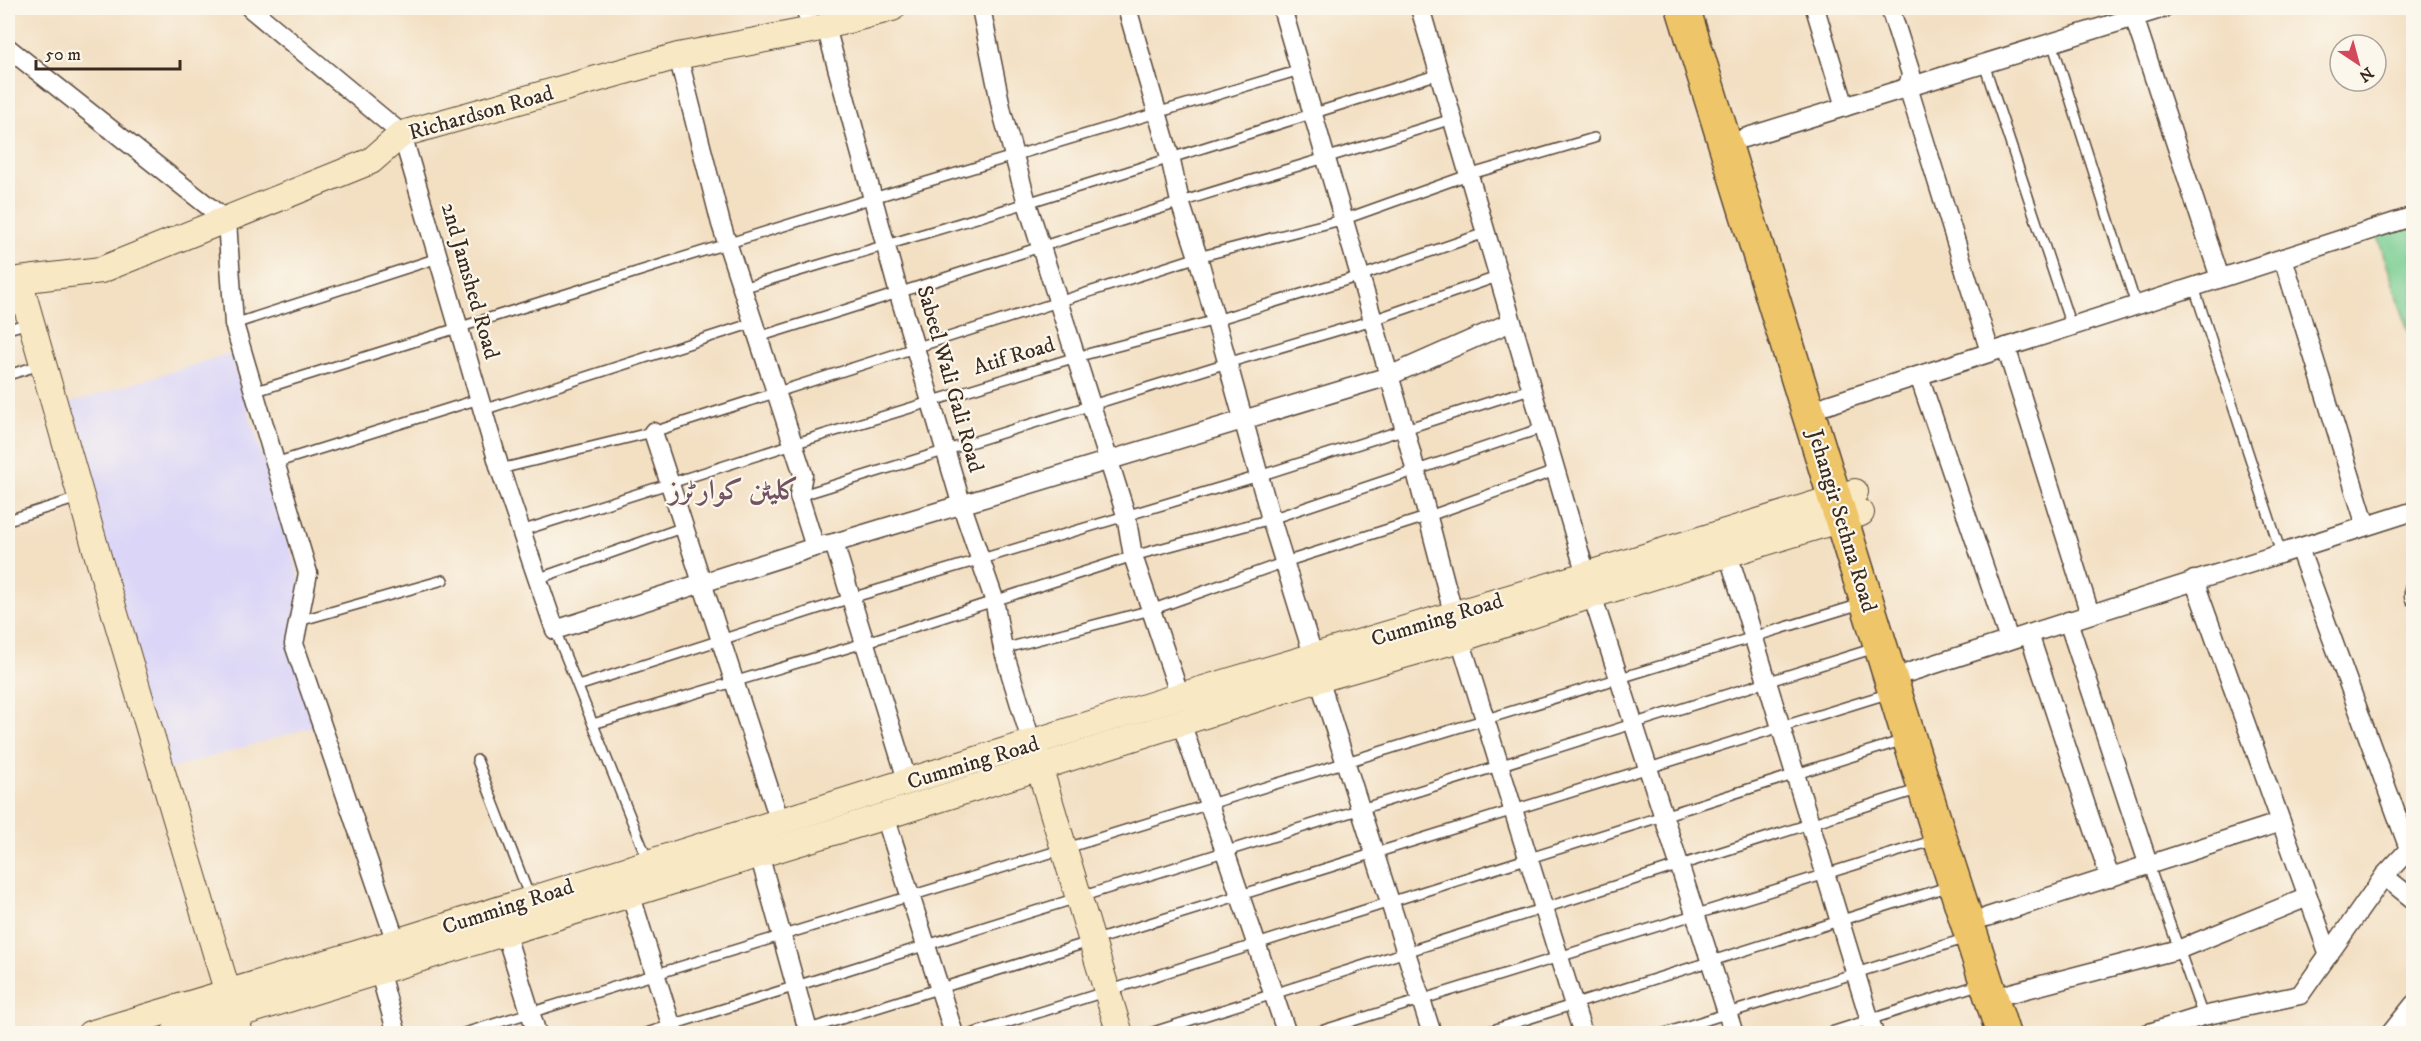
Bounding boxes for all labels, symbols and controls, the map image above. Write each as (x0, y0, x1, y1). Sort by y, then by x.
scale bar (36, 33, 180, 71)
north arrow (2328, 33, 2388, 93)
text: 50 m (45, 44, 81, 66)
text: N (2355, 62, 2377, 86)
street label: Richardson Road (405, 79, 557, 147)
street label: 2nd Jamshed Road (435, 200, 505, 362)
street label: Sabeel Wali Gali Road (910, 282, 990, 476)
street label: Atif Road (970, 331, 1058, 381)
street label: Jehangir Sethna Road (1801, 425, 1883, 616)
district label: کلیٹن کوارٹرز (666, 473, 799, 508)
street label: Cumming Road (1368, 587, 1506, 653)
street label: Cumming Road (904, 730, 1042, 796)
street label: Cumming Road (439, 873, 577, 941)

